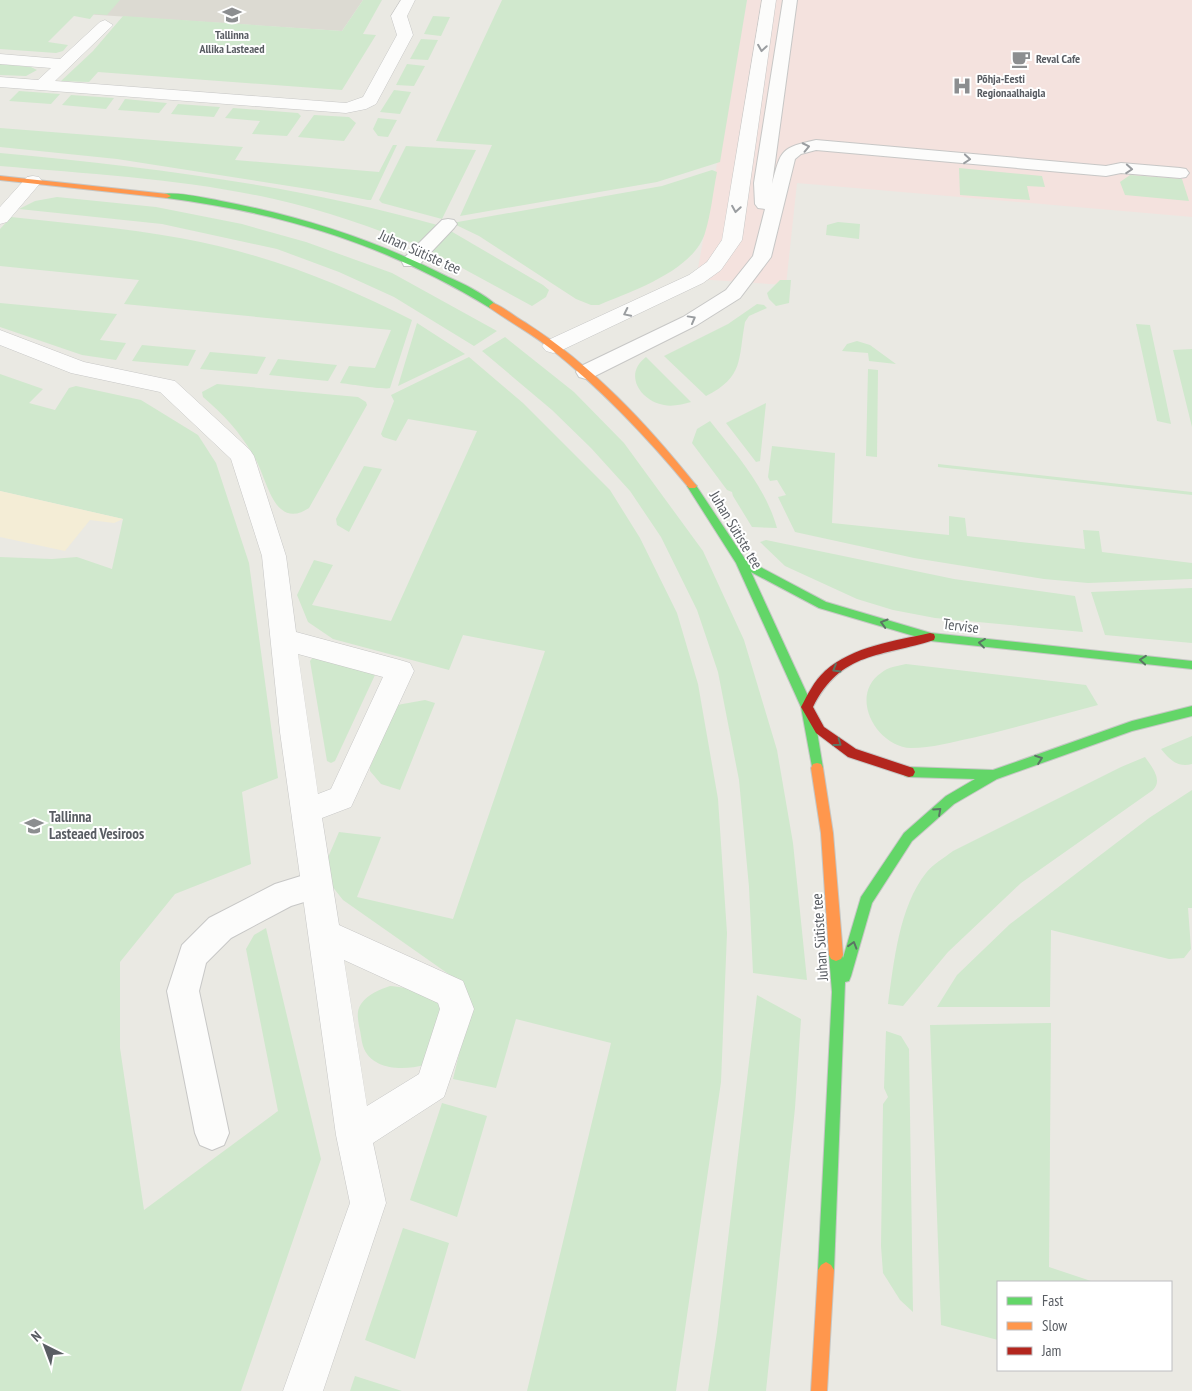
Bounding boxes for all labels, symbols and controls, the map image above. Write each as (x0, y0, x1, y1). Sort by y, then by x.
school or university icon: Tallinna Allika Lasteaed (221, 4, 243, 26)
place label: Tallinna Allika Lasteaed (198, 27, 265, 56)
one-way arrow (757, 44, 767, 53)
cafe icon: Reval Cafe (1010, 48, 1032, 70)
place label: Reval Cafe (1036, 51, 1080, 66)
place label: Põhja-Eesti Regionaalhaigla (977, 71, 1046, 100)
hospital icon: Põhja-Eesti Regionaalhaigla (951, 75, 973, 97)
one-way arrow (801, 143, 810, 153)
one-way arrow (964, 153, 972, 164)
one-way arrow (1125, 163, 1133, 174)
one-way arrow (732, 204, 742, 213)
street label: Juhan Sütiste tee (375, 225, 464, 278)
one-way arrow (623, 307, 632, 317)
one-way arrow (686, 315, 695, 325)
street label: Juhan Sütiste tee (705, 486, 767, 572)
street label: Tervise (942, 614, 980, 637)
one-way arrow (881, 619, 889, 629)
one-way arrow (978, 638, 986, 649)
one-way arrow (1139, 655, 1147, 666)
one-way arrow (832, 663, 841, 673)
one-way arrow (832, 737, 842, 746)
one-way arrow (1034, 755, 1043, 765)
place label: Tallinna Lasteaed Vesiroos (49, 807, 144, 843)
one-way arrow (933, 807, 942, 816)
school or university icon: Tallinna Lasteaed Vesiroos (23, 815, 45, 837)
street label: Juhan Sütiste tee (807, 893, 832, 982)
one-way arrow (847, 941, 857, 950)
legend (997, 1281, 1172, 1371)
text: Fast (1042, 1291, 1063, 1310)
text: Slow (1042, 1316, 1067, 1335)
north arrow (20, 1321, 70, 1371)
text: N (27, 1327, 45, 1346)
text: Jam (1041, 1341, 1061, 1360)

